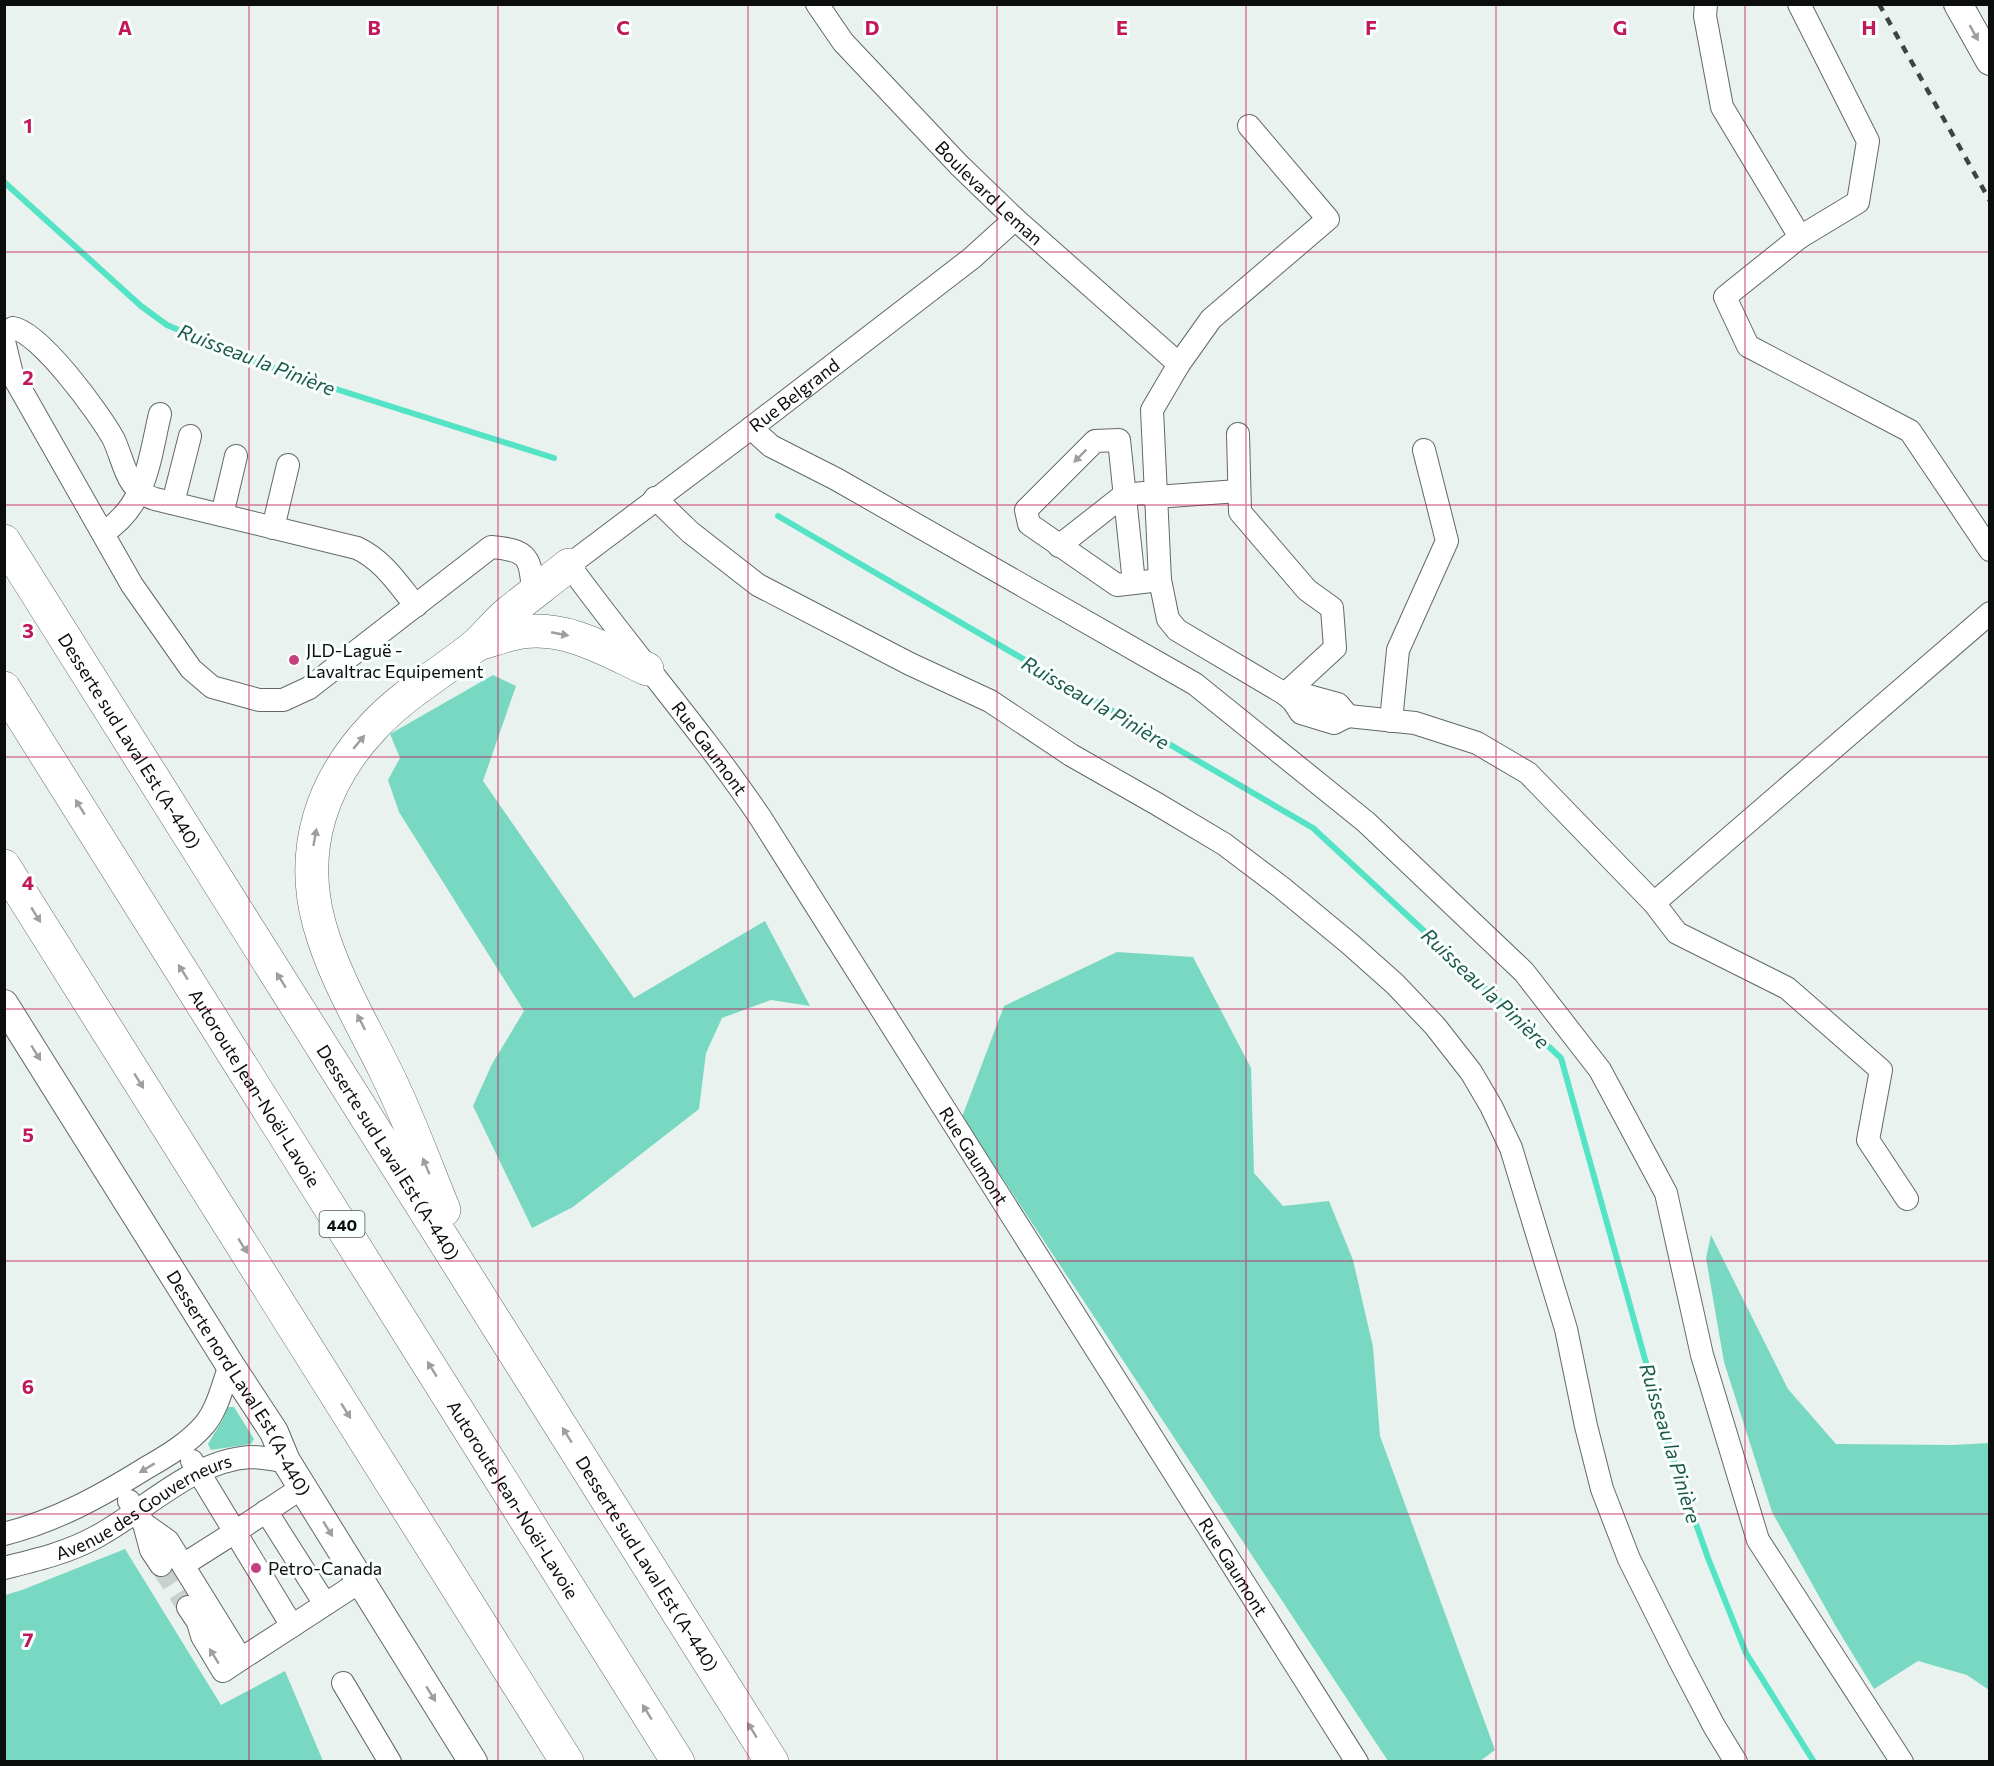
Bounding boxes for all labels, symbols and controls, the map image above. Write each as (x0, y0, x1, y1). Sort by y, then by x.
text: A (118, 15, 132, 39)
text: B (367, 15, 381, 39)
text: C (616, 15, 630, 39)
text: D (865, 15, 879, 39)
text: E (1116, 15, 1128, 39)
text: F (1365, 15, 1377, 39)
text: G (1613, 15, 1627, 39)
text: H (1862, 15, 1877, 39)
one-way arrow (1969, 24, 1979, 41)
text: 1 (23, 113, 33, 137)
street label: Boulevard Leman (931, 136, 1047, 249)
water label: Ruisseau la Pinière (175, 318, 339, 400)
street label: Rue Belgrand (745, 353, 843, 436)
text: 2 (22, 365, 34, 389)
one-way arrow (1074, 448, 1088, 462)
text: 3 (22, 618, 34, 642)
street label: Desserte sud Laval Est (A-440) (54, 629, 206, 853)
one-way arrow (551, 630, 570, 639)
place label: JLD-Laguë - Lavaltrac Equipement (306, 639, 484, 682)
water label: Ruisseau la Pinière (1018, 650, 1174, 754)
marker: JLD-Laguë - Lavaltrac Equipement (287, 653, 301, 667)
street label: Rue Gaumont (667, 697, 752, 799)
one-way arrow (353, 734, 366, 750)
one-way arrow (74, 799, 85, 815)
one-way arrow (311, 827, 320, 846)
text: 4 (22, 870, 34, 894)
one-way arrow (30, 907, 41, 924)
water label: Ruisseau la Pinière (1417, 923, 1555, 1054)
one-way arrow (178, 964, 189, 980)
one-way arrow (275, 972, 286, 988)
street label: Autoroute Jean-Noël-Lavoie (185, 985, 325, 1191)
one-way arrow (357, 1014, 366, 1031)
street label: Desserte sud Laval Est (A-440) (313, 1039, 463, 1263)
one-way arrow (30, 1045, 41, 1061)
one-way arrow (134, 1073, 145, 1089)
street label: Rue Gaumont (935, 1103, 1013, 1209)
text: 5 (22, 1122, 34, 1146)
one-way arrow (421, 1157, 430, 1175)
road number: 440 (320, 1211, 364, 1237)
one-way arrow (237, 1238, 248, 1254)
street label: Desserte nord Laval Est (A-440) (162, 1266, 316, 1500)
water label: Ruisseau la Pinière (1635, 1360, 1707, 1526)
one-way arrow (427, 1361, 438, 1377)
text: 6 (22, 1374, 34, 1398)
street label: Autoroute Jean-Noël-Lavoie (443, 1396, 584, 1603)
one-way arrow (341, 1403, 352, 1419)
one-way arrow (561, 1428, 573, 1444)
street label: Avenue des Gouverneurs (53, 1449, 234, 1564)
street label: Desserte sud Laval Est (A-440) (571, 1452, 723, 1675)
one-way arrow (139, 1462, 155, 1473)
street label: Rue Gaumont (1194, 1514, 1273, 1620)
one-way arrow (323, 1521, 334, 1537)
place label: Petro-Canada (268, 1557, 382, 1579)
marker: Petro-Canada (249, 1561, 263, 1575)
text: 7 (23, 1627, 34, 1651)
one-way arrow (209, 1648, 220, 1664)
one-way arrow (425, 1686, 436, 1703)
one-way arrow (642, 1704, 653, 1720)
one-way arrow (747, 1722, 758, 1738)

